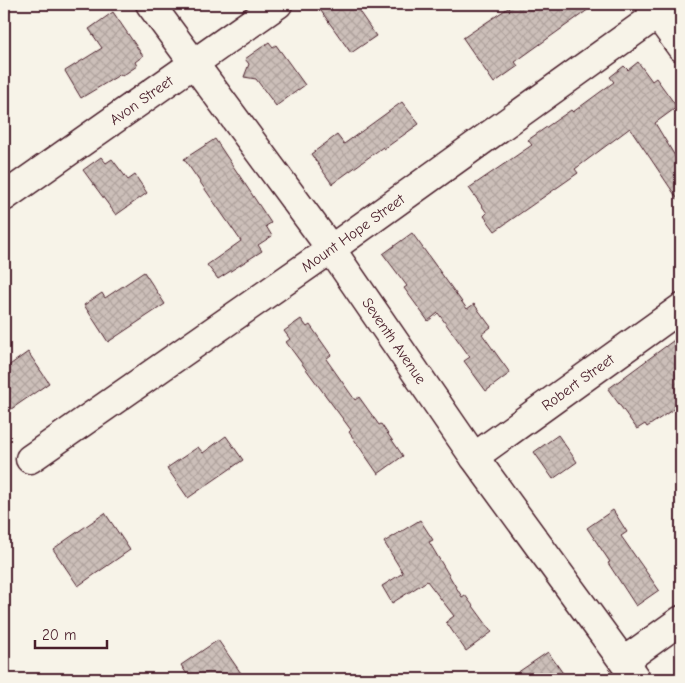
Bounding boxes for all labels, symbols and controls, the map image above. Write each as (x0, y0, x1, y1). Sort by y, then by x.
street label: Avon Street (106, 71, 177, 129)
street label: Mount Hope Street (298, 190, 409, 276)
street label: Seventh Avenue (358, 294, 430, 388)
street label: Robert Street (538, 350, 618, 414)
scale bar (35, 618, 108, 650)
text: 20 m (42, 626, 76, 644)

